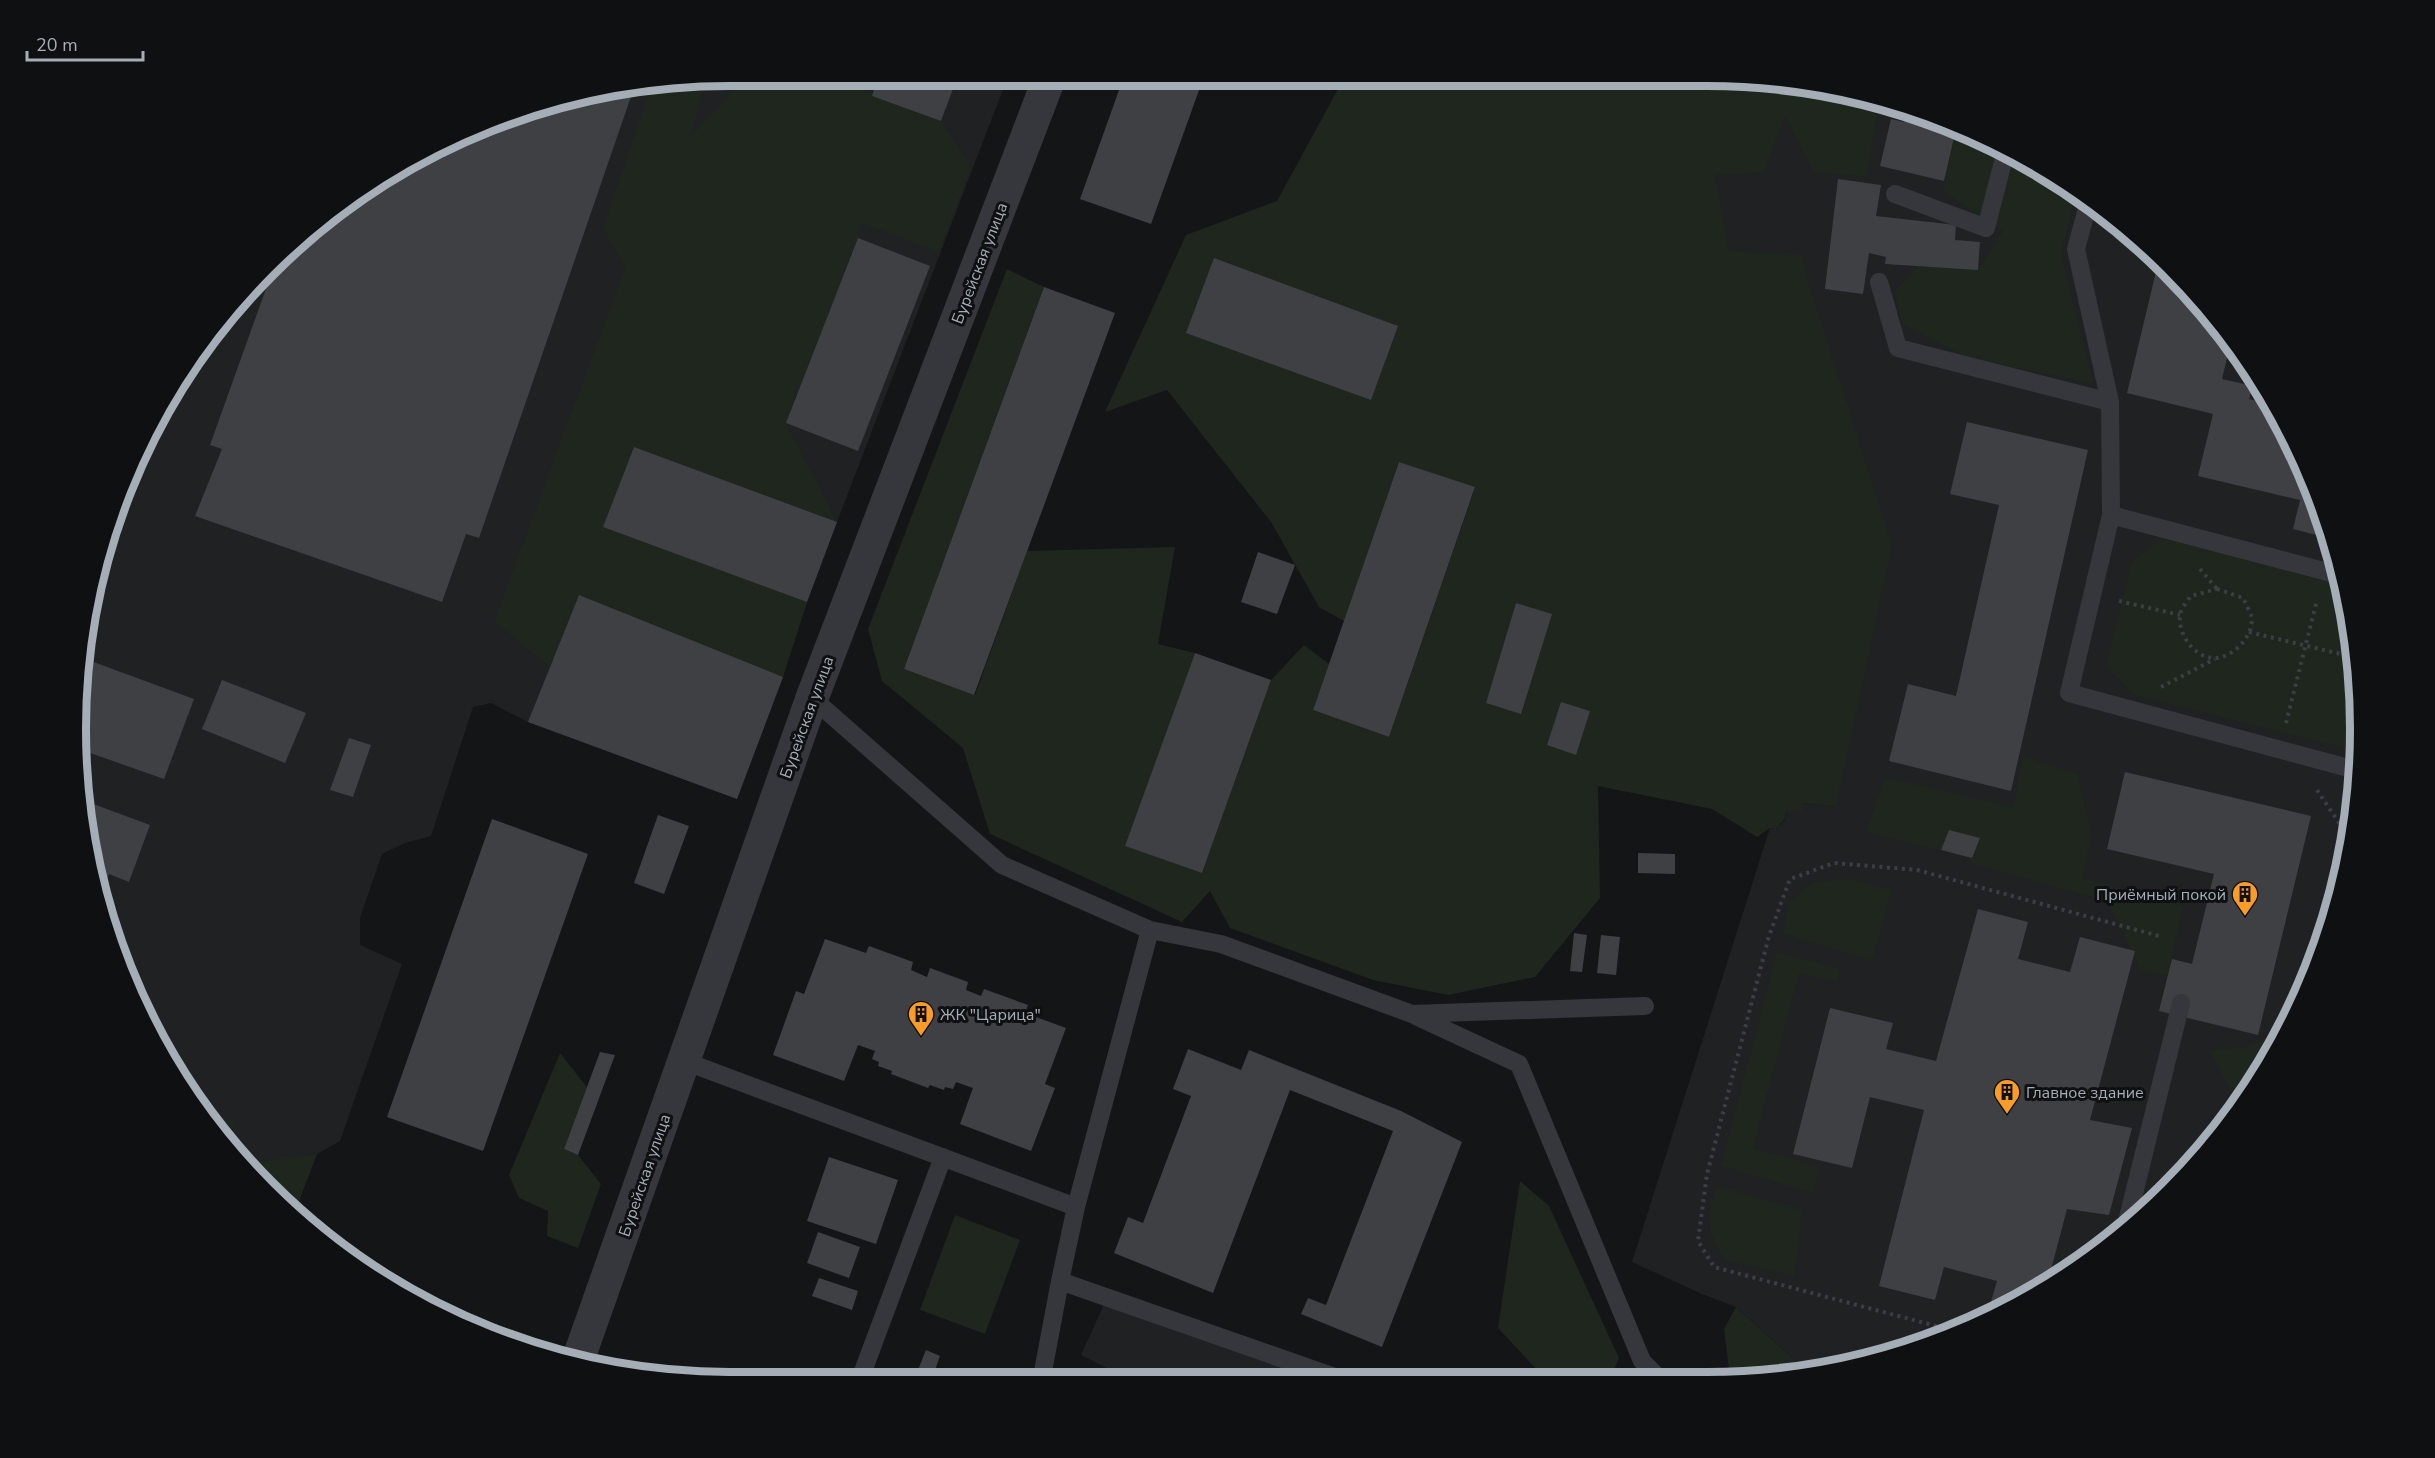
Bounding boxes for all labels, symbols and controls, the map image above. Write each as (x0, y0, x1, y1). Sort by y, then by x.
scale bar (27, 24, 142, 62)
text: 20 m (36, 33, 78, 57)
street label: Бурейская улица (947, 199, 1013, 327)
street label: Бурейская улица (775, 653, 839, 781)
building icon: Приёмный покой (2230, 879, 2260, 917)
place label: Приёмный покой (2096, 884, 2226, 906)
building icon: ЖК "Царица" (906, 999, 936, 1037)
place label: ЖК "Царица" (940, 1004, 1041, 1026)
building icon: Главное здание (1992, 1077, 2022, 1115)
place label: Главное здание (2026, 1082, 2144, 1104)
street label: Бурейская улица (614, 1111, 676, 1240)

